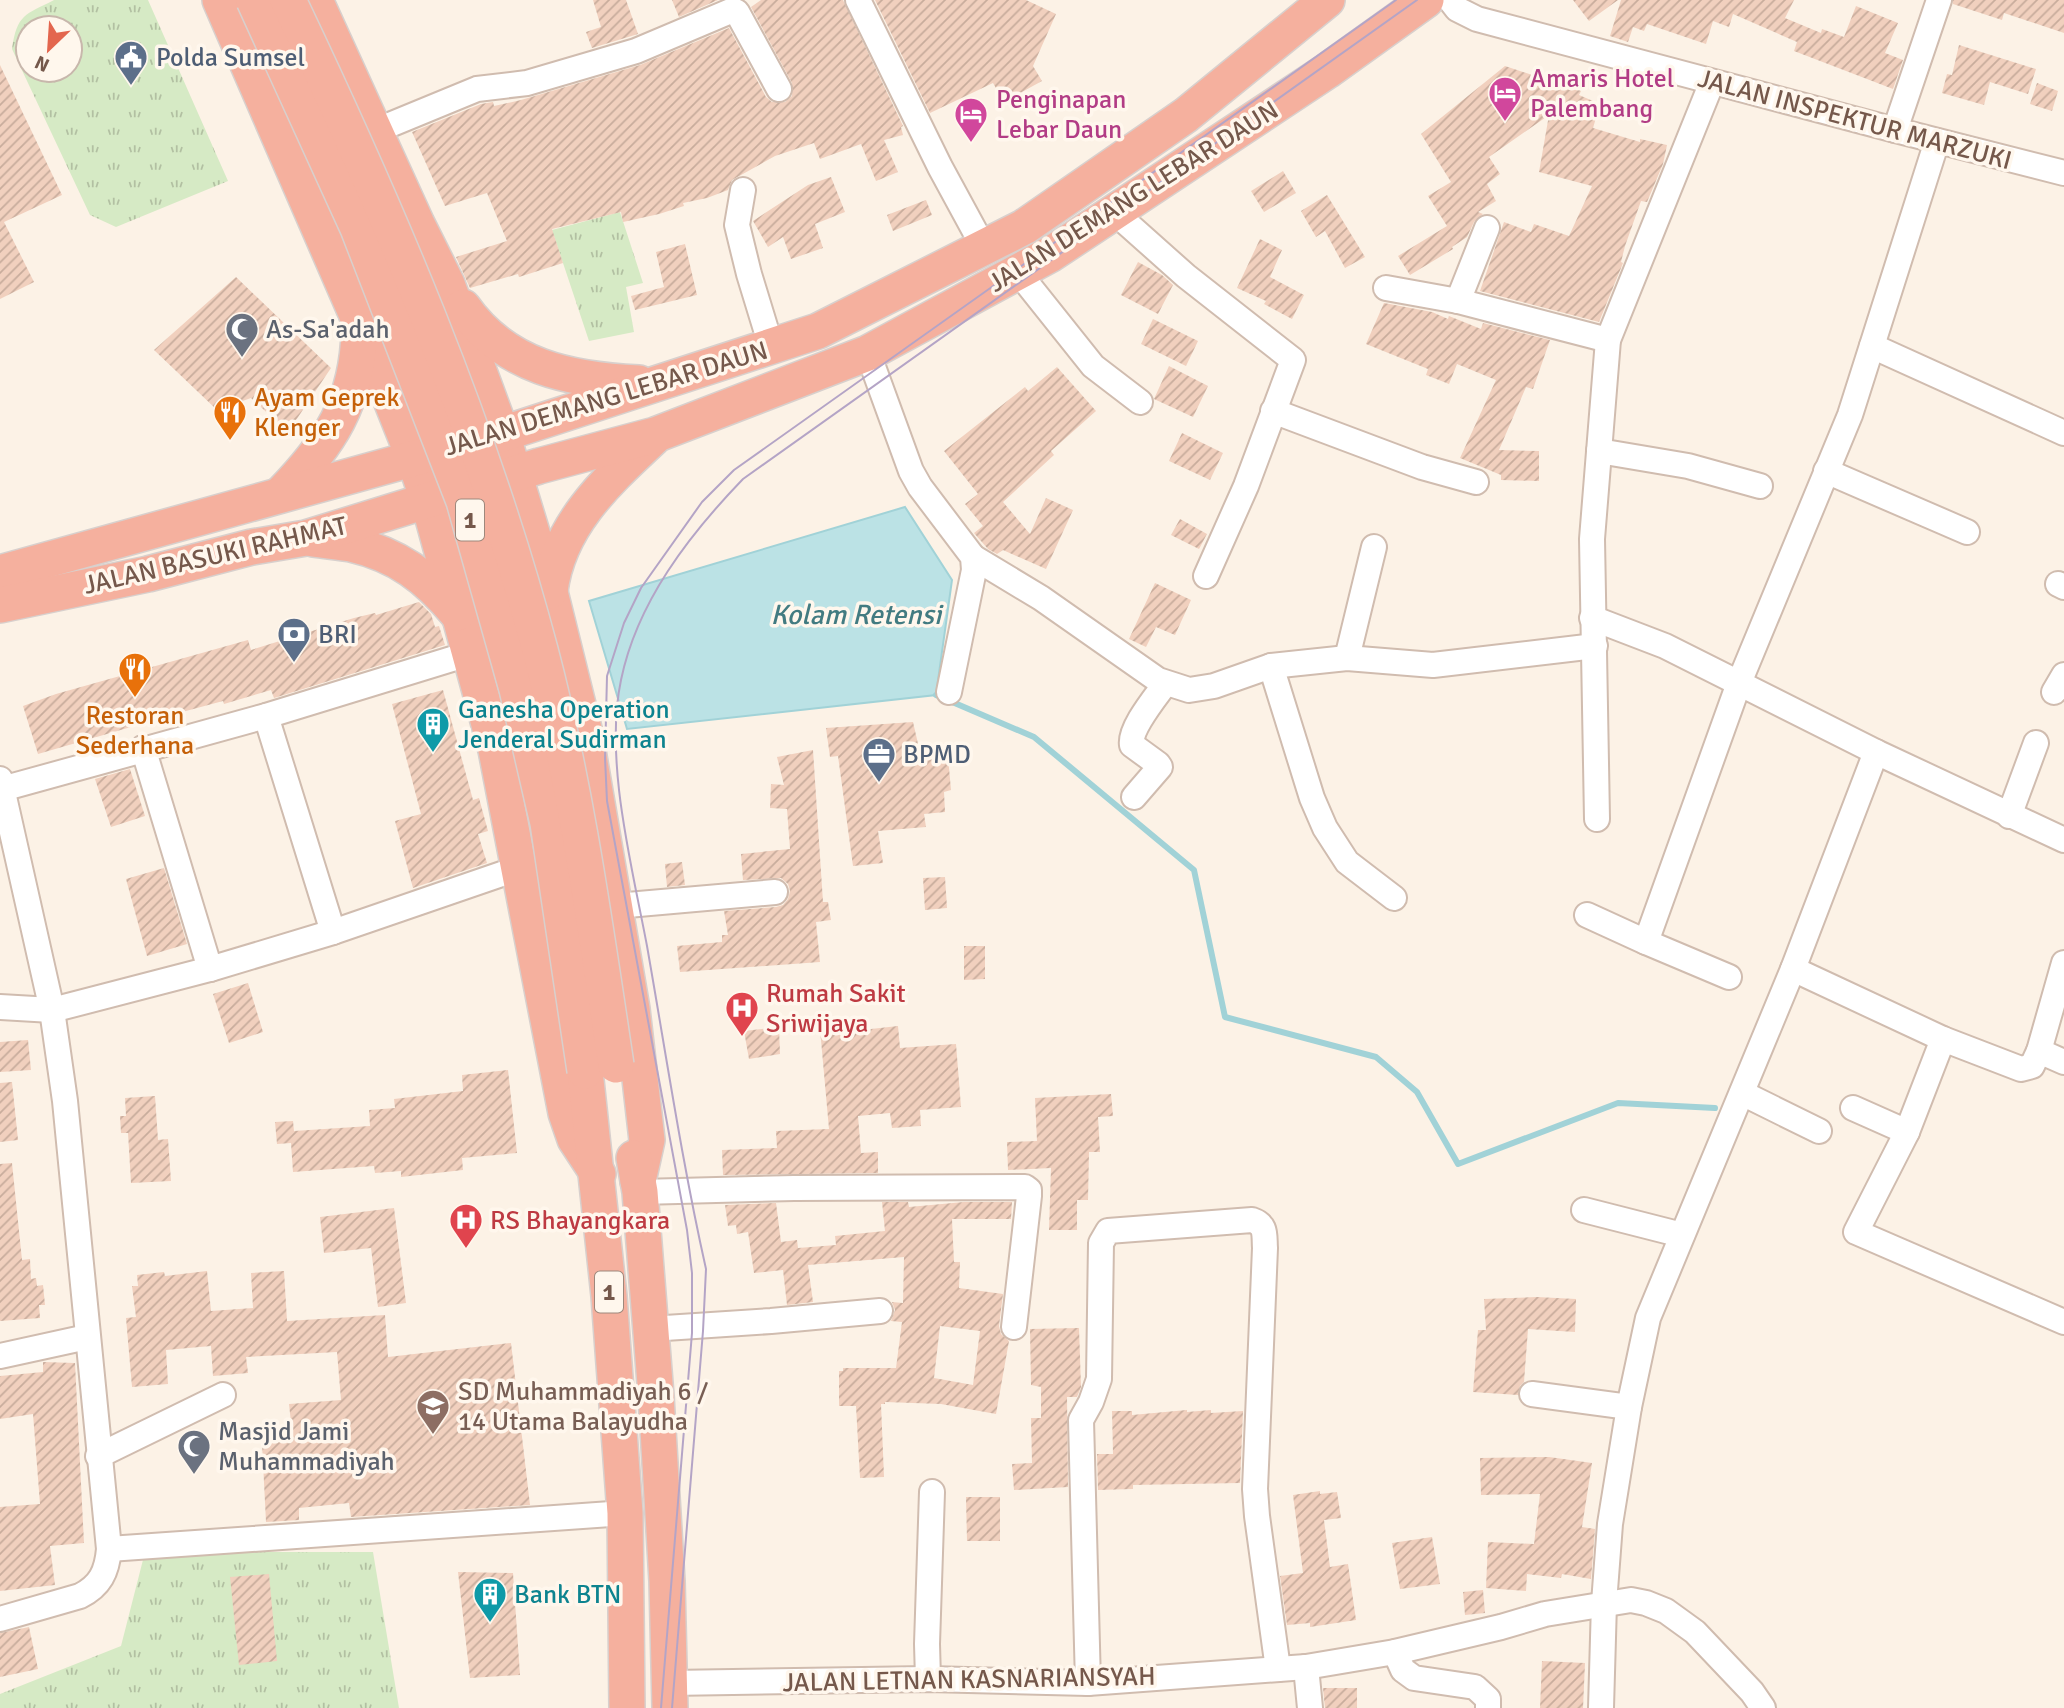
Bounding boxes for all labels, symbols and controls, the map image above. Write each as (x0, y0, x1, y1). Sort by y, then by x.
north arrow (14, 14, 84, 84)
public building icon: Polda Sumsel (112, 38, 150, 87)
place label: Polda Sumsel (156, 42, 305, 74)
text: N (31, 50, 53, 77)
place label: Amaris Hotel Palembang (1530, 63, 1674, 125)
street label: JALAN INSPEKTUR MARZUKI (1694, 63, 2015, 177)
hotel icon: Amaris Hotel Palembang (1486, 74, 1524, 123)
place label: Penginapan Lebar Daun (996, 84, 1126, 146)
street label: JALAN DEMANG LEBAR DAUN (982, 94, 1285, 300)
hotel icon: Penginapan Lebar Daun (952, 95, 990, 144)
mosque icon: As-Sa'adah (223, 310, 261, 359)
place label: As-Sa'adah (266, 314, 390, 346)
street label: JALAN DEMANG LEBAR DAUN (441, 335, 772, 463)
place label: Ayam Geprek Klenger (254, 382, 400, 444)
restaurant icon: Ayam Geprek Klenger (211, 393, 249, 442)
road number: 1 (456, 500, 484, 540)
street label: JALAN BASUKI RAHMAT (80, 510, 350, 602)
water label: Kolam Retensi (771, 598, 944, 632)
bank icon: BRI (275, 615, 313, 664)
place label: BRI (318, 619, 357, 651)
restaurant icon: Restoran Sederhana (116, 650, 154, 699)
place label: Ganesha Operation Jenderal Sudirman (458, 694, 670, 756)
place label: Restoran Sederhana (76, 700, 194, 762)
building icon: Ganesha Operation Jenderal Sudirman (414, 705, 452, 754)
office icon: BPMD (860, 735, 898, 784)
place label: BPMD (903, 739, 971, 771)
place label: Rumah Sakit Sriwijaya (766, 978, 906, 1040)
hospital icon: Rumah Sakit Sriwijaya (723, 989, 761, 1038)
hospital icon: RS Bhayangkara (447, 1201, 485, 1250)
place label: RS Bhayangkara (490, 1205, 670, 1237)
road number: 1 (595, 1272, 623, 1312)
place label: SD Muhammadiyah 6 / 14 Utama Balayudha (458, 1376, 708, 1438)
school or university icon: SD Muhammadiyah 6 / 14 Utama Balayudha (414, 1387, 452, 1436)
place label: Masjid Jami Muhammadiyah (218, 1416, 395, 1478)
mosque icon: Masjid Jami Muhammadiyah (175, 1427, 213, 1476)
building icon: Bank BTN (471, 1575, 509, 1624)
place label: Bank BTN (514, 1579, 622, 1611)
street label: JALAN LETNAN KASNARIANSYAH (782, 1661, 1156, 1699)

